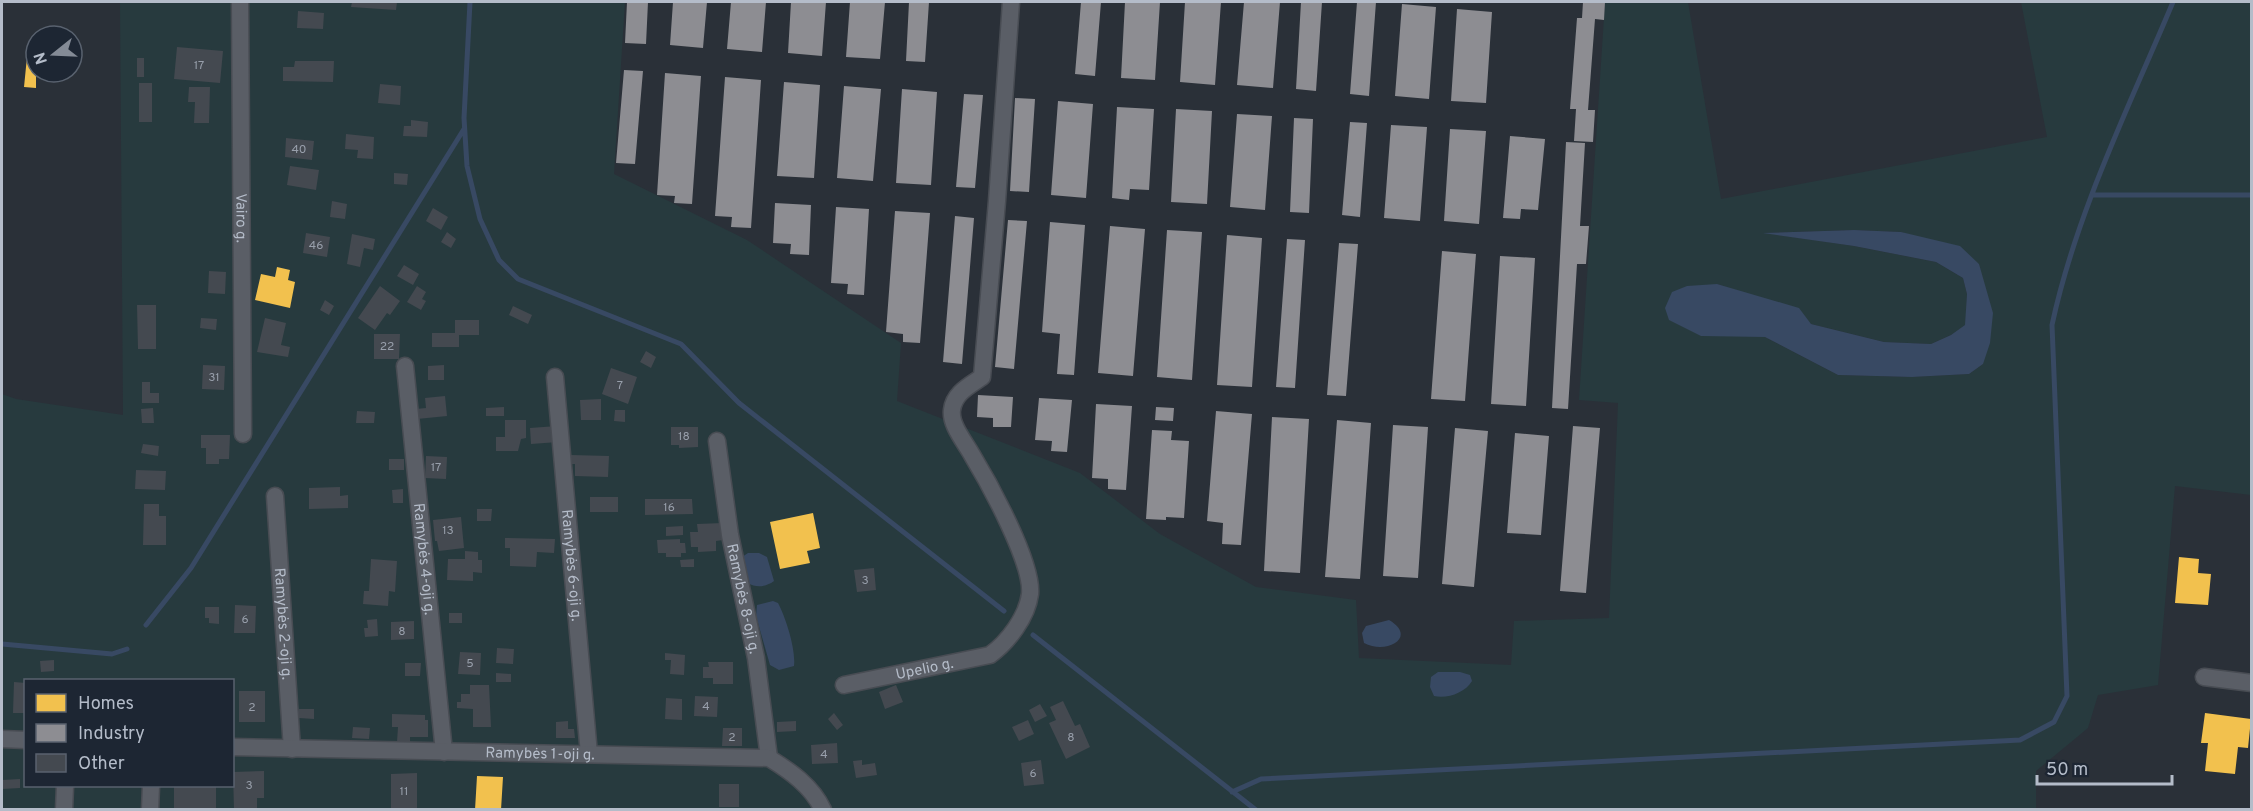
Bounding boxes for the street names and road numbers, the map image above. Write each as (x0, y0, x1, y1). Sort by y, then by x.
street label: Vairo g. (230, 193, 250, 243)
street label: Ramybės 4-oji g. (408, 502, 438, 616)
street label: Ramybės 6-oji g. (556, 509, 585, 622)
street label: Ramybės 8-oji g. (721, 542, 763, 656)
street label: Ramybės 2-oji g. (269, 567, 295, 680)
street label: Upelio g. (894, 655, 955, 685)
street label: Ramybės 1-oji g. (485, 744, 595, 765)

